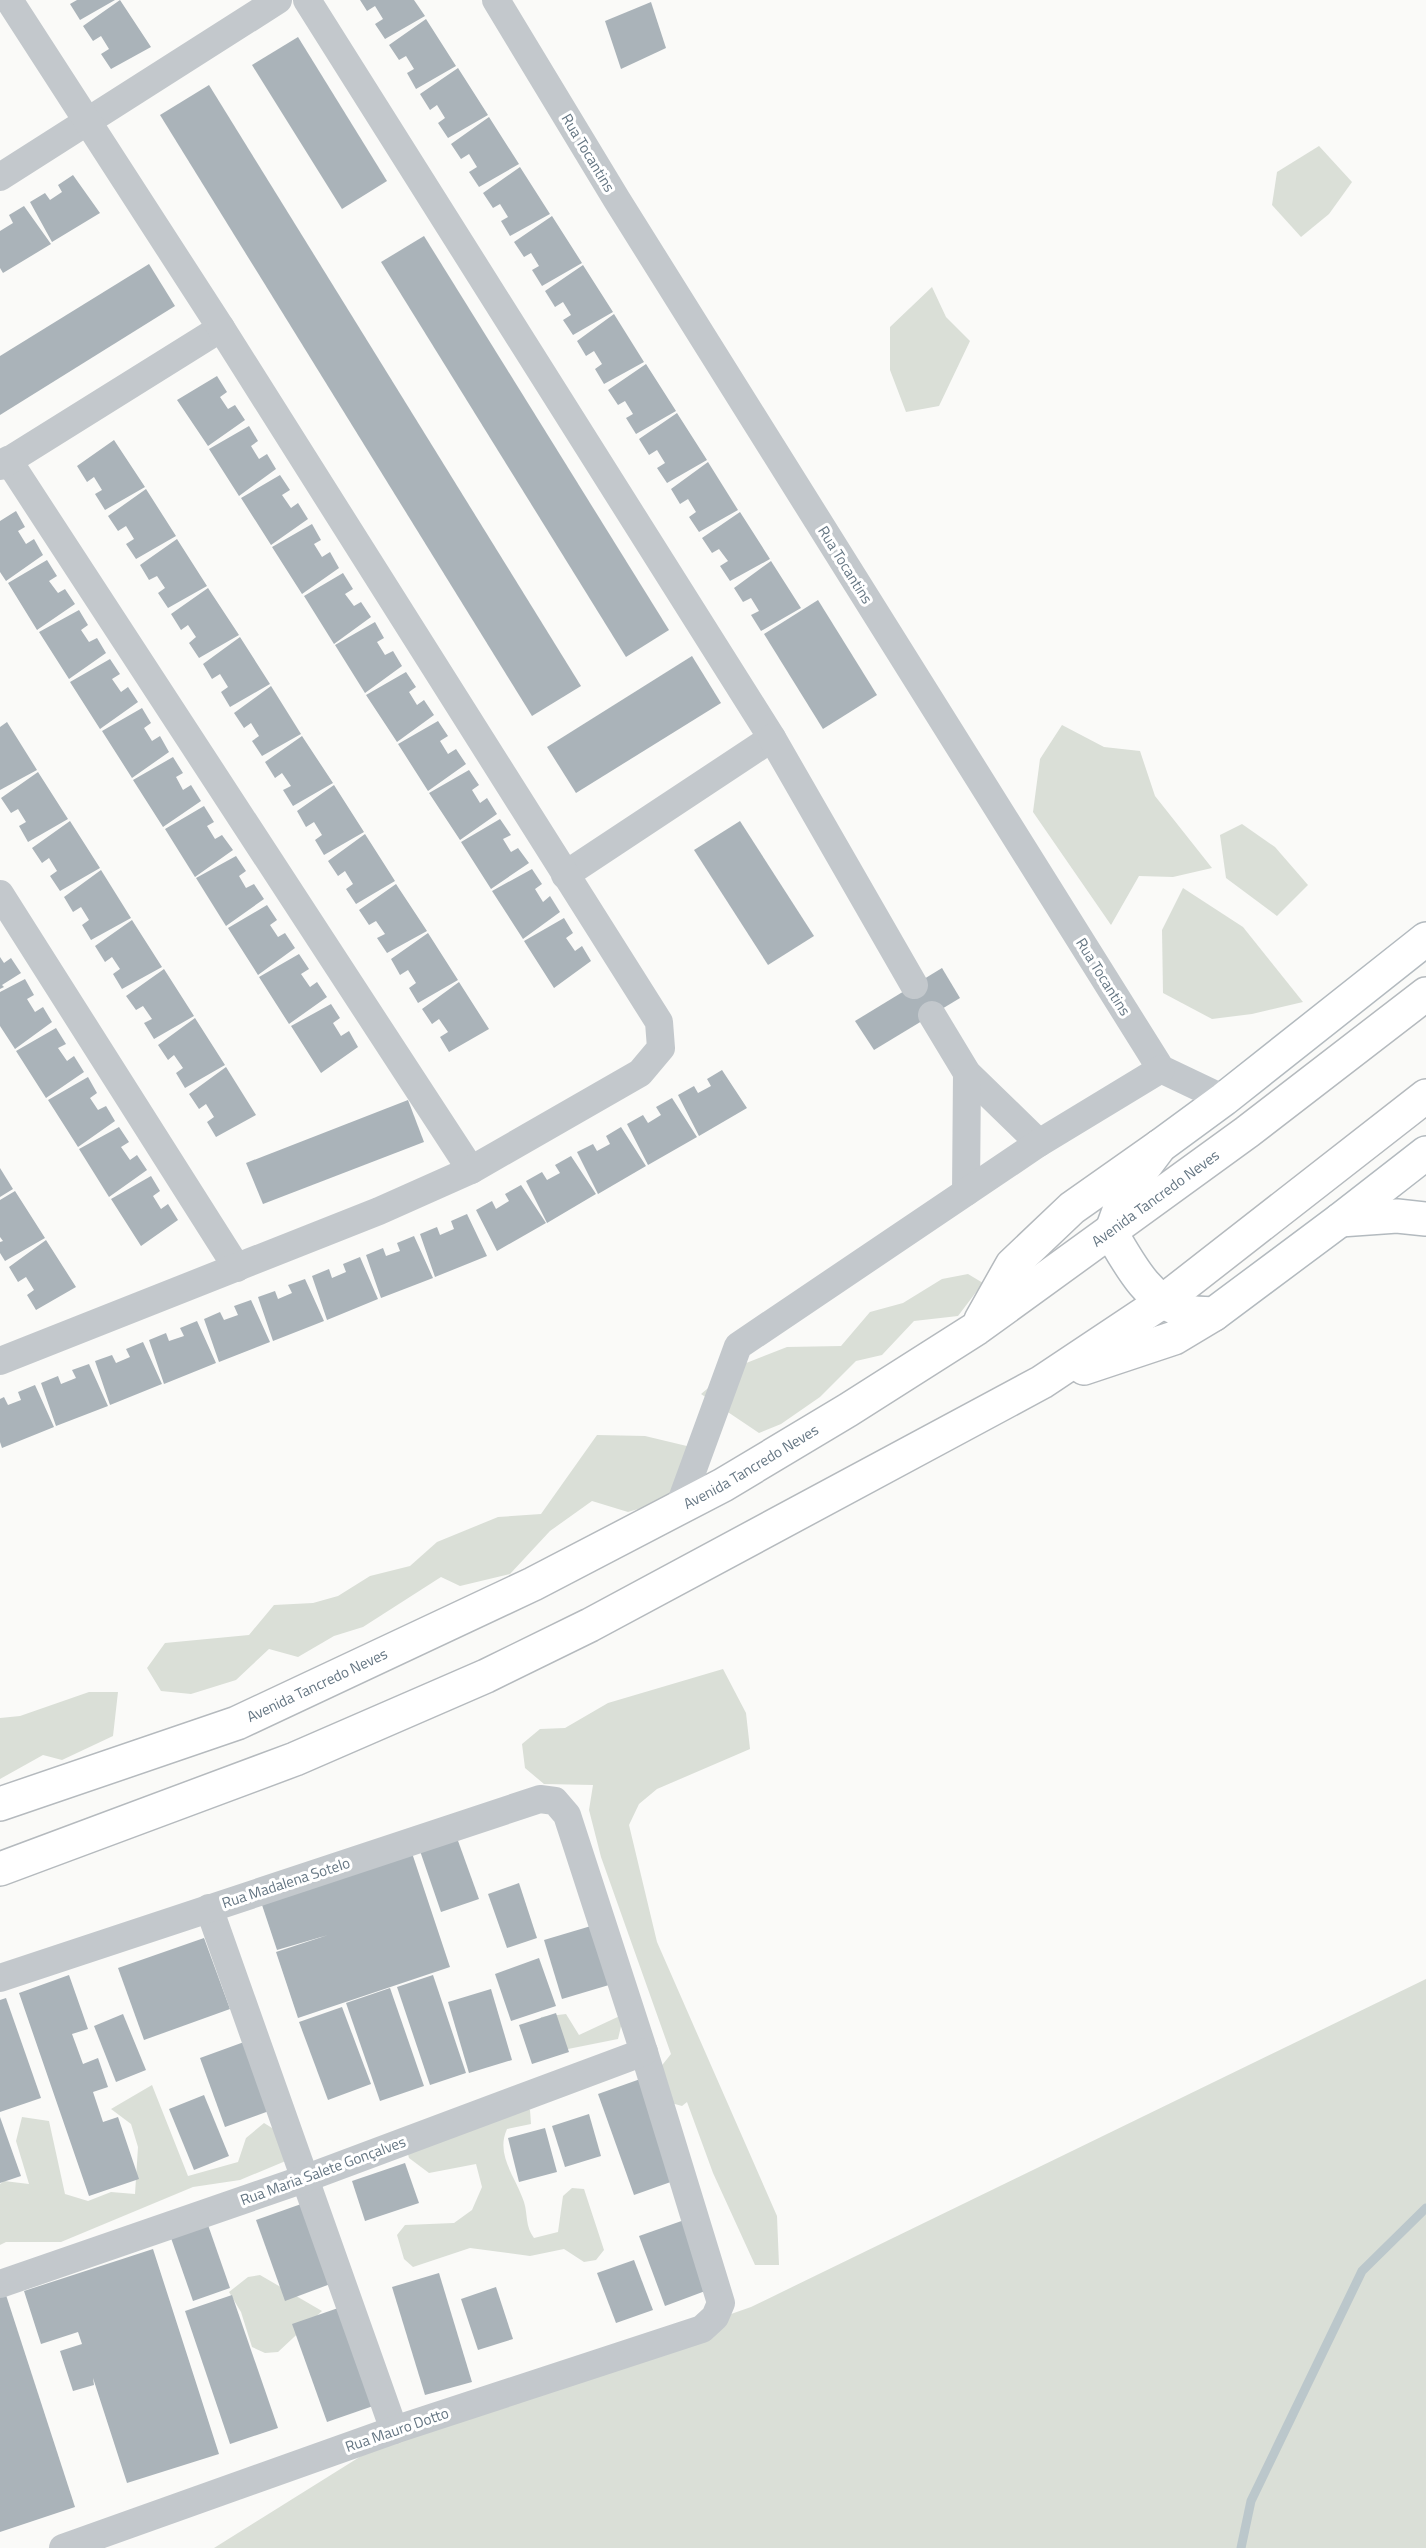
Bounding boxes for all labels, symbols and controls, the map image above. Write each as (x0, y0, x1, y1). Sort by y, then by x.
street label: Rua Tocantins (556, 109, 621, 196)
street label: Rua Tocantins (812, 521, 879, 608)
street label: Rua Tocantins (1070, 933, 1137, 1020)
street label: Avenida Tancredo Neves (1087, 1144, 1224, 1252)
street label: Avenida Tancredo Neves (679, 1418, 823, 1515)
street label: Avenida Tancredo Neves (243, 1642, 391, 1728)
street label: Rua Madalena Sotelo (219, 1851, 353, 1914)
street label: Rua Maria Salete Gonçalves (237, 2130, 409, 2211)
street label: Rua Mauro Dotto (342, 2401, 452, 2458)

